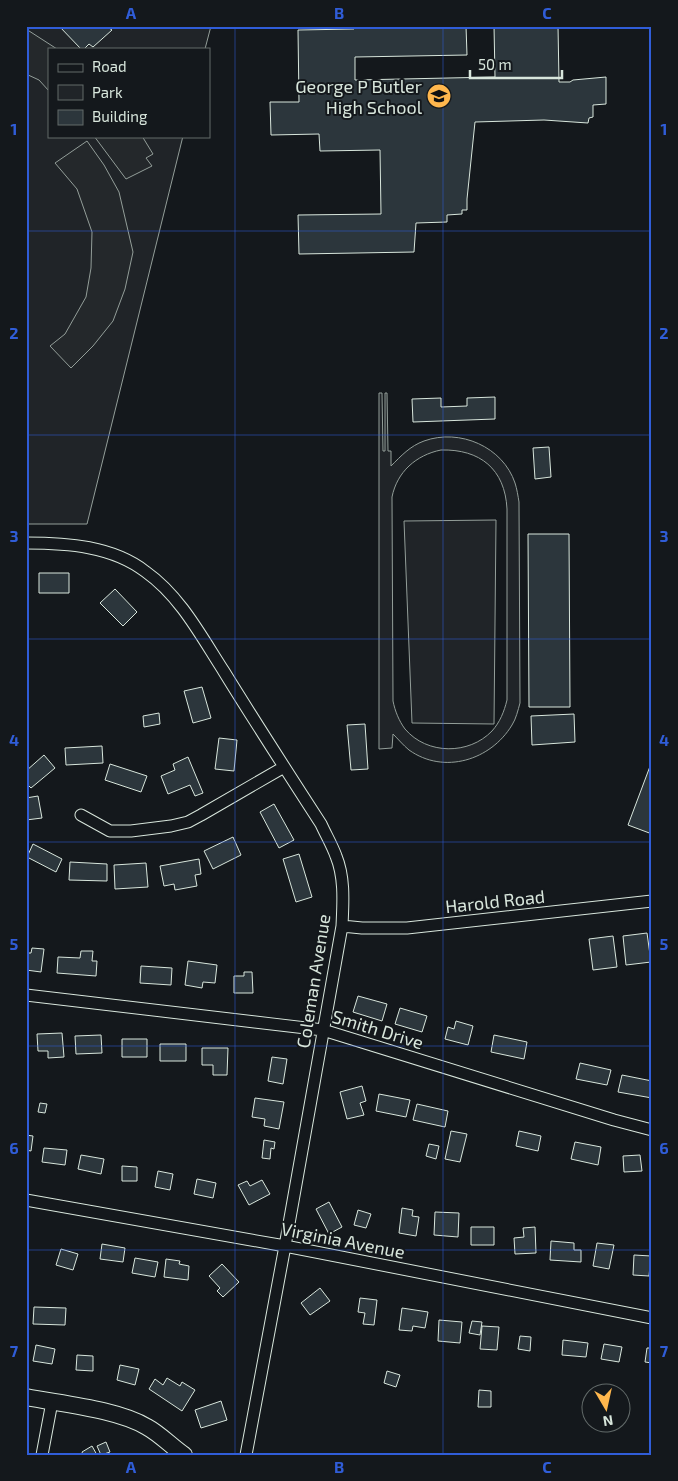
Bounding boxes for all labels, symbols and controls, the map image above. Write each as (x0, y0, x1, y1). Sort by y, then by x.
text: A (126, 3, 137, 22)
text: B (334, 3, 344, 22)
text: C (542, 3, 552, 22)
legend (48, 48, 210, 138)
scale bar (470, 48, 563, 80)
text: 50 m (478, 55, 512, 73)
text: Road (92, 57, 127, 75)
place label: George P Butler High School (295, 75, 423, 118)
text: Park (92, 83, 123, 101)
school or university icon: George P Butler High School (426, 83, 452, 109)
text: Building (92, 107, 148, 125)
text: 1 (11, 119, 17, 138)
text: 1 (661, 119, 667, 138)
text: 2 (9, 323, 19, 342)
text: 2 (659, 323, 669, 342)
text: 3 (9, 526, 19, 545)
text: 3 (659, 526, 669, 545)
text: 4 (9, 730, 19, 749)
text: 4 (659, 730, 669, 749)
street label: Harold Road (444, 885, 546, 917)
street label: Coleman Avenue (292, 912, 334, 1050)
text: 5 (10, 934, 19, 953)
text: 5 (660, 934, 669, 953)
street label: Smith Drive (330, 1005, 426, 1053)
text: 6 (9, 1138, 19, 1157)
text: 6 (659, 1138, 669, 1157)
street label: Virginia Avenue (279, 1217, 407, 1263)
text: 7 (10, 1341, 19, 1360)
text: 7 (660, 1341, 669, 1360)
north arrow (580, 1384, 630, 1434)
text: N (602, 1412, 614, 1431)
text: A (126, 1457, 137, 1476)
text: B (334, 1457, 344, 1476)
text: C (542, 1457, 552, 1476)

